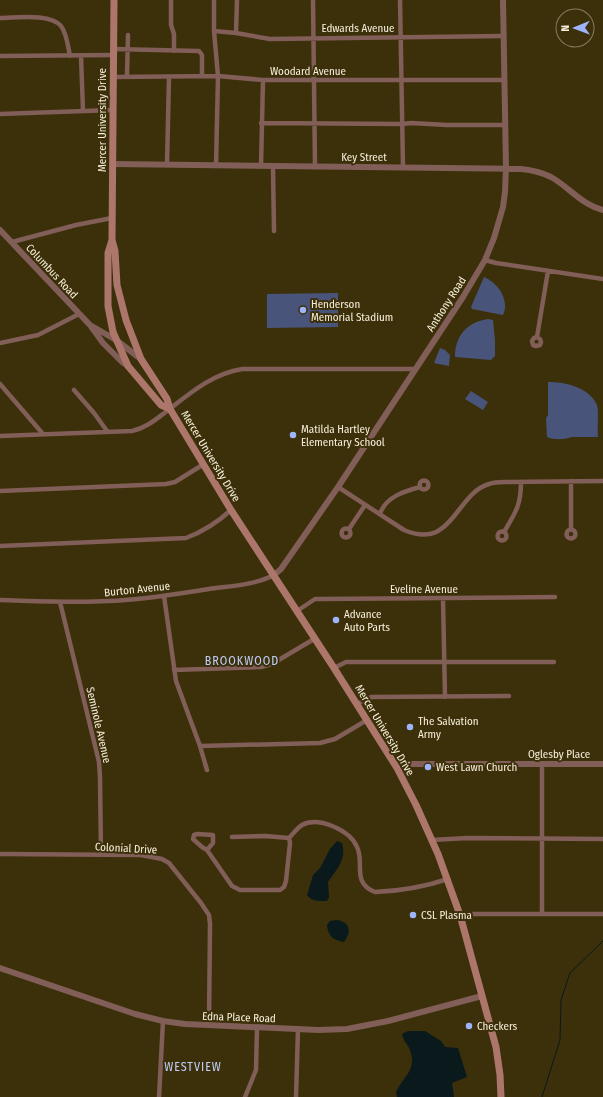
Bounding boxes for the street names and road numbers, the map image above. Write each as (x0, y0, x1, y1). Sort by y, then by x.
street label: Edwards Avenue (321, 22, 395, 35)
street label: Woodard Avenue (270, 65, 346, 78)
street label: Mercer University Drive (96, 68, 109, 172)
street label: Key Street (341, 151, 387, 164)
street label: Columbus Road (23, 241, 80, 301)
street label: Anthony Road (424, 274, 469, 334)
street label: Mercer University Drive (178, 408, 243, 504)
street label: Burton Avenue (103, 580, 171, 599)
street label: Eveline Avenue (390, 583, 458, 596)
street label: Mercer University Drive (352, 682, 417, 778)
street label: Seminole Avenue (83, 686, 114, 764)
street label: Oglesby Place (528, 748, 590, 761)
street label: Colonial Drive (94, 840, 157, 857)
street label: Edna Place Road (202, 1010, 276, 1025)

